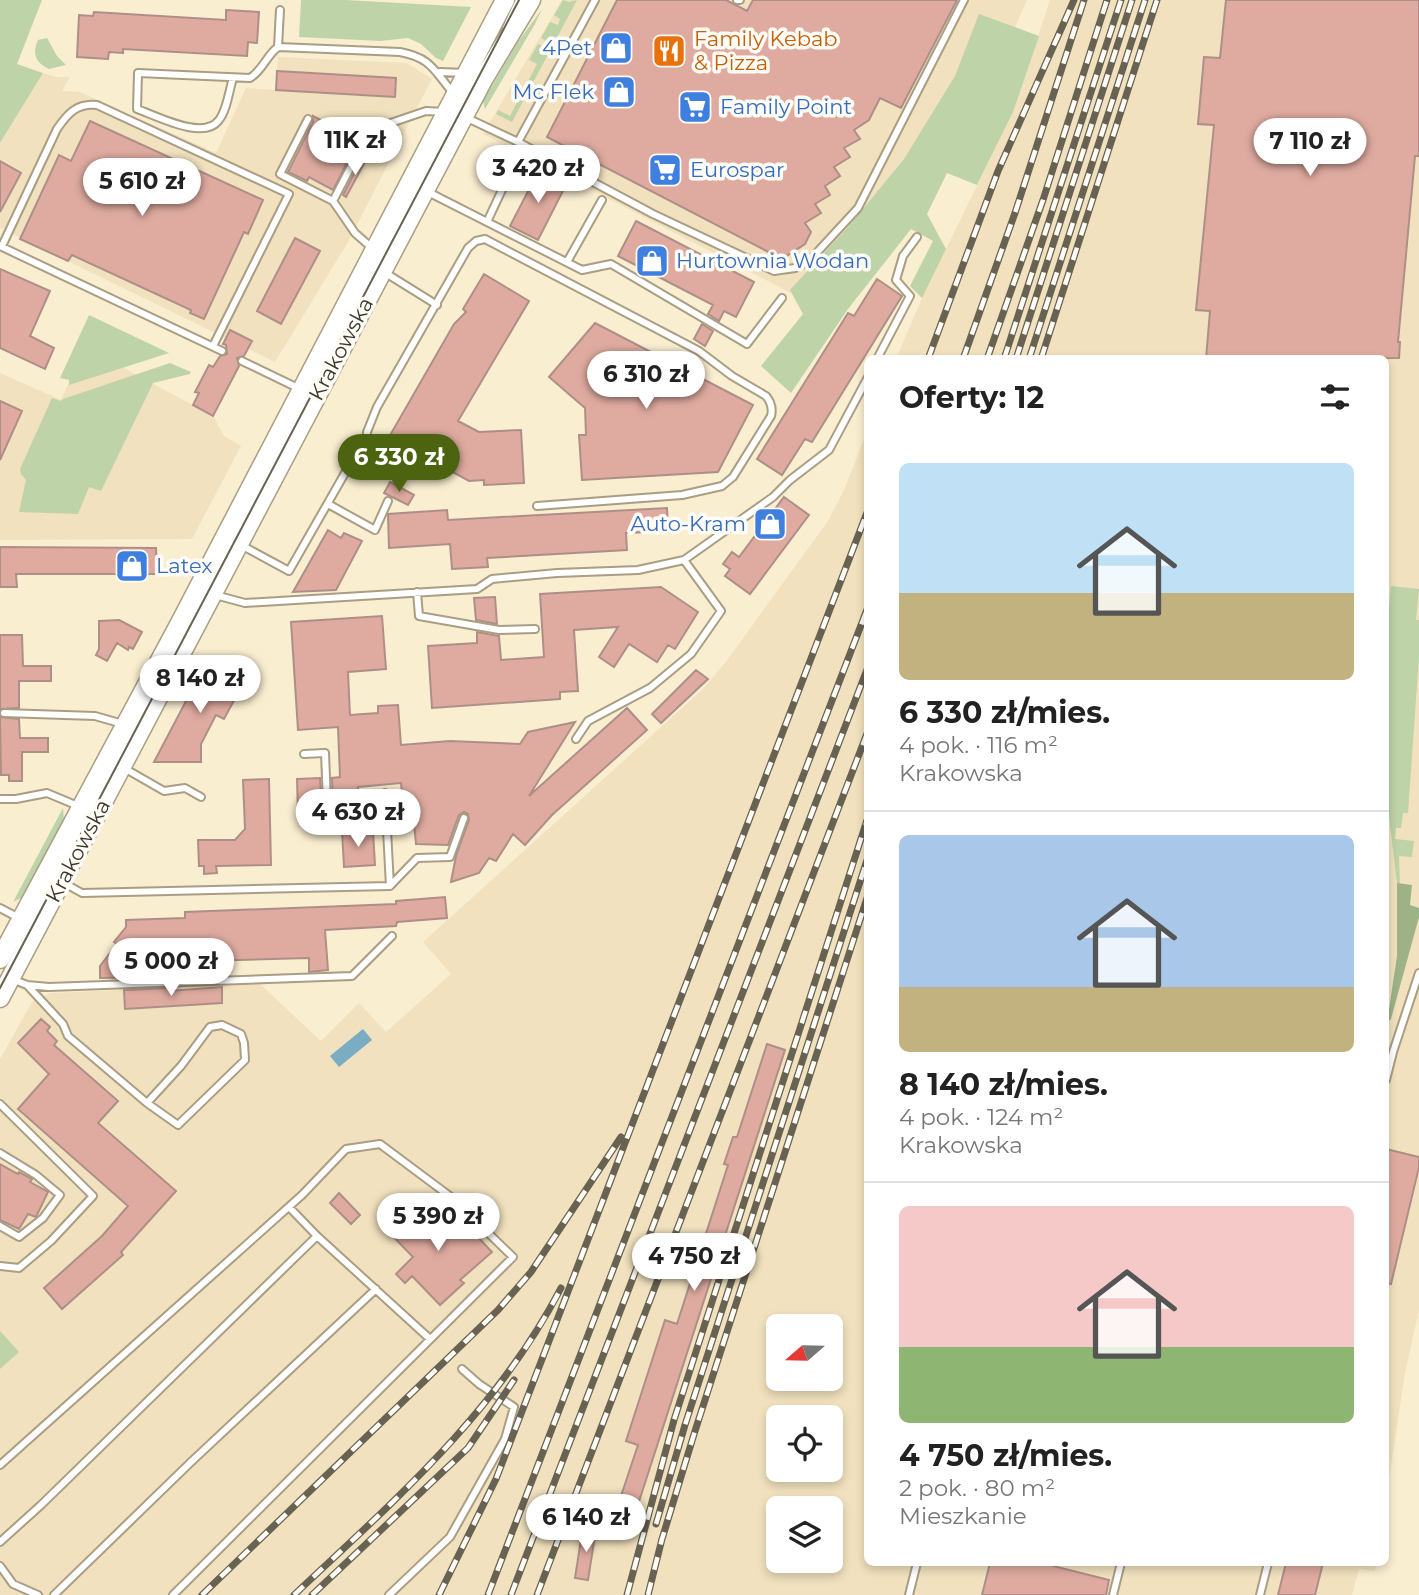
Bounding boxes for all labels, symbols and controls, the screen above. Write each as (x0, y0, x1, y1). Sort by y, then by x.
place label: Family Kebab & Pizza (694, 26, 838, 75)
shop icon: 4Pet (597, 29, 635, 67)
restaurant icon: Family Kebab & Pizza (650, 32, 688, 70)
place label: 4Pet (542, 35, 592, 60)
shop icon: Mc Flek (600, 73, 638, 111)
place label: Mc Flek (512, 79, 594, 104)
supermarket icon: Family Point (676, 88, 714, 126)
place label: Family Point (720, 94, 852, 119)
pin: 11K zł (298, 118, 412, 177)
pin: 7 110 zł (1238, 118, 1382, 178)
text: 11K zł (324, 126, 386, 154)
text: 7 110 zł (1270, 127, 1350, 155)
pin: 3 420 zł (466, 146, 610, 205)
supermarket icon: Eurospar (646, 151, 684, 189)
text: 3 420 zł (492, 154, 584, 182)
place label: Eurospar (690, 157, 785, 182)
pin: 5 610 zł (70, 158, 214, 218)
text: 5 610 zł (99, 167, 185, 195)
shop icon: Hurtownia Wodan (633, 242, 671, 280)
place label: Hurtownia Wodan (676, 248, 869, 273)
street label: Krakowska (303, 293, 378, 405)
pin: 6 310 zł (574, 352, 718, 411)
text: 6 310 zł (603, 360, 689, 388)
icon: filters (1316, 378, 1354, 416)
text: Oferty: 12 (899, 379, 1044, 416)
pin: 6 330 zł (327, 434, 471, 494)
text: 6 330 zł (354, 443, 444, 471)
shop icon: Auto-Kram (751, 505, 789, 543)
icon: home (1064, 508, 1190, 634)
place label: Auto-Kram (631, 511, 746, 536)
shop icon: Latex (113, 547, 151, 585)
place label: Latex (156, 553, 212, 578)
pin: 8 140 zł (128, 656, 272, 715)
text: 8 140 zł (156, 664, 244, 692)
text: 6 330 zł/mies. (899, 694, 1110, 731)
text: 4 pok. · 116 m² (899, 731, 1058, 759)
text: Krakowska (899, 759, 1023, 787)
pin: 4 630 zł (286, 790, 430, 849)
street label: Krakowska (40, 795, 115, 907)
text: 4 630 zł (312, 798, 404, 826)
icon: home (1064, 880, 1190, 1006)
pin: 5 000 zł (99, 939, 243, 998)
text: 5 000 zł (124, 947, 218, 975)
text: 8 140 zł/mies. (899, 1066, 1108, 1103)
text: 4 pok. · 124 m² (899, 1103, 1063, 1131)
text: Krakowska (899, 1131, 1023, 1159)
pin: 5 390 zł (366, 1194, 510, 1253)
text: 5 390 zł (393, 1202, 483, 1230)
pin: 4 750 zł (622, 1234, 766, 1293)
text: 4 750 zł (648, 1242, 740, 1270)
icon: home (1064, 1251, 1190, 1377)
north arrow (766, 1314, 844, 1391)
map controls (766, 1314, 843, 1573)
button: locate (766, 1405, 843, 1482)
text: 4 750 zł/mies. (899, 1437, 1112, 1474)
text: 2 pok. · 80 m² (899, 1474, 1055, 1502)
pin: 6 140 zł (514, 1494, 658, 1554)
button: layers (766, 1496, 843, 1573)
text: Mieszkanie (899, 1502, 1027, 1530)
text: 6 140 zł (542, 1503, 630, 1531)

